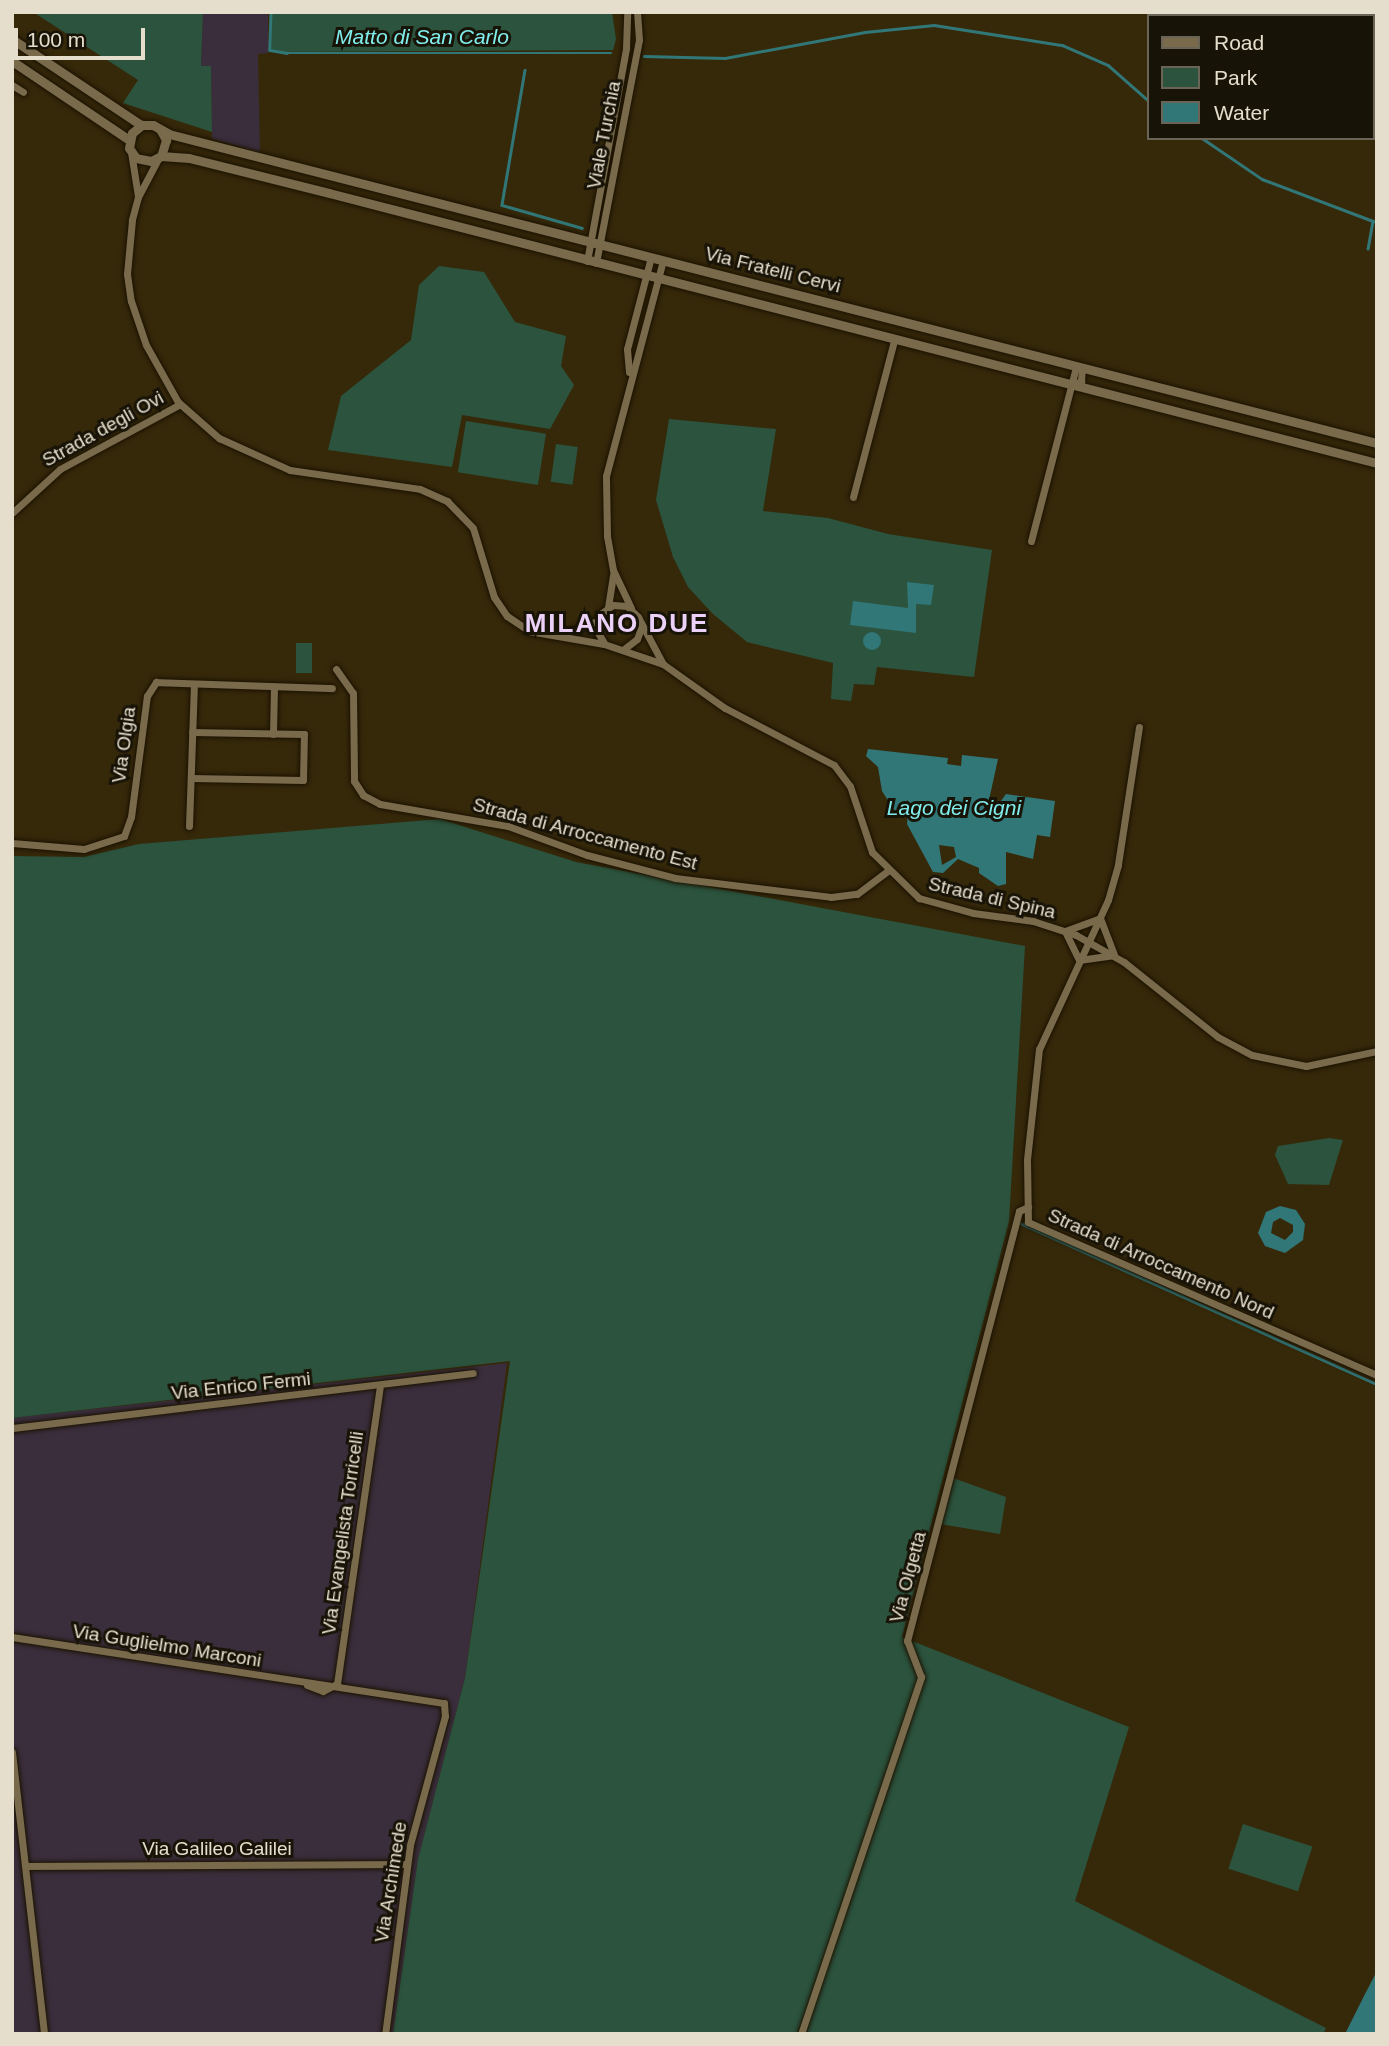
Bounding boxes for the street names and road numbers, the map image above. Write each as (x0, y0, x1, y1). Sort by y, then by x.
street label: Viale Turchia (582, 79, 626, 191)
street label: Via Fratelli Cervi (703, 242, 843, 298)
street label: Strada degli Ovi (38, 386, 168, 472)
street label: Via Olgia (107, 705, 141, 785)
street label: Strada di Arroccamento Est (470, 793, 700, 875)
street label: Strada di Spina (926, 872, 1058, 924)
street label: Strada di Arroccamento Nord (1044, 1204, 1278, 1324)
street label: Via Enrico Fermi (170, 1367, 312, 1405)
street label: Via Evangelista Torricelli (317, 1430, 369, 1636)
street label: Via Olgetta (885, 1529, 931, 1625)
street label: Via Guglielmo Marconi (71, 1620, 263, 1672)
street label: Via Archimede (370, 1819, 412, 1945)
street label: Via Galileo Galilei (142, 1838, 292, 1860)

